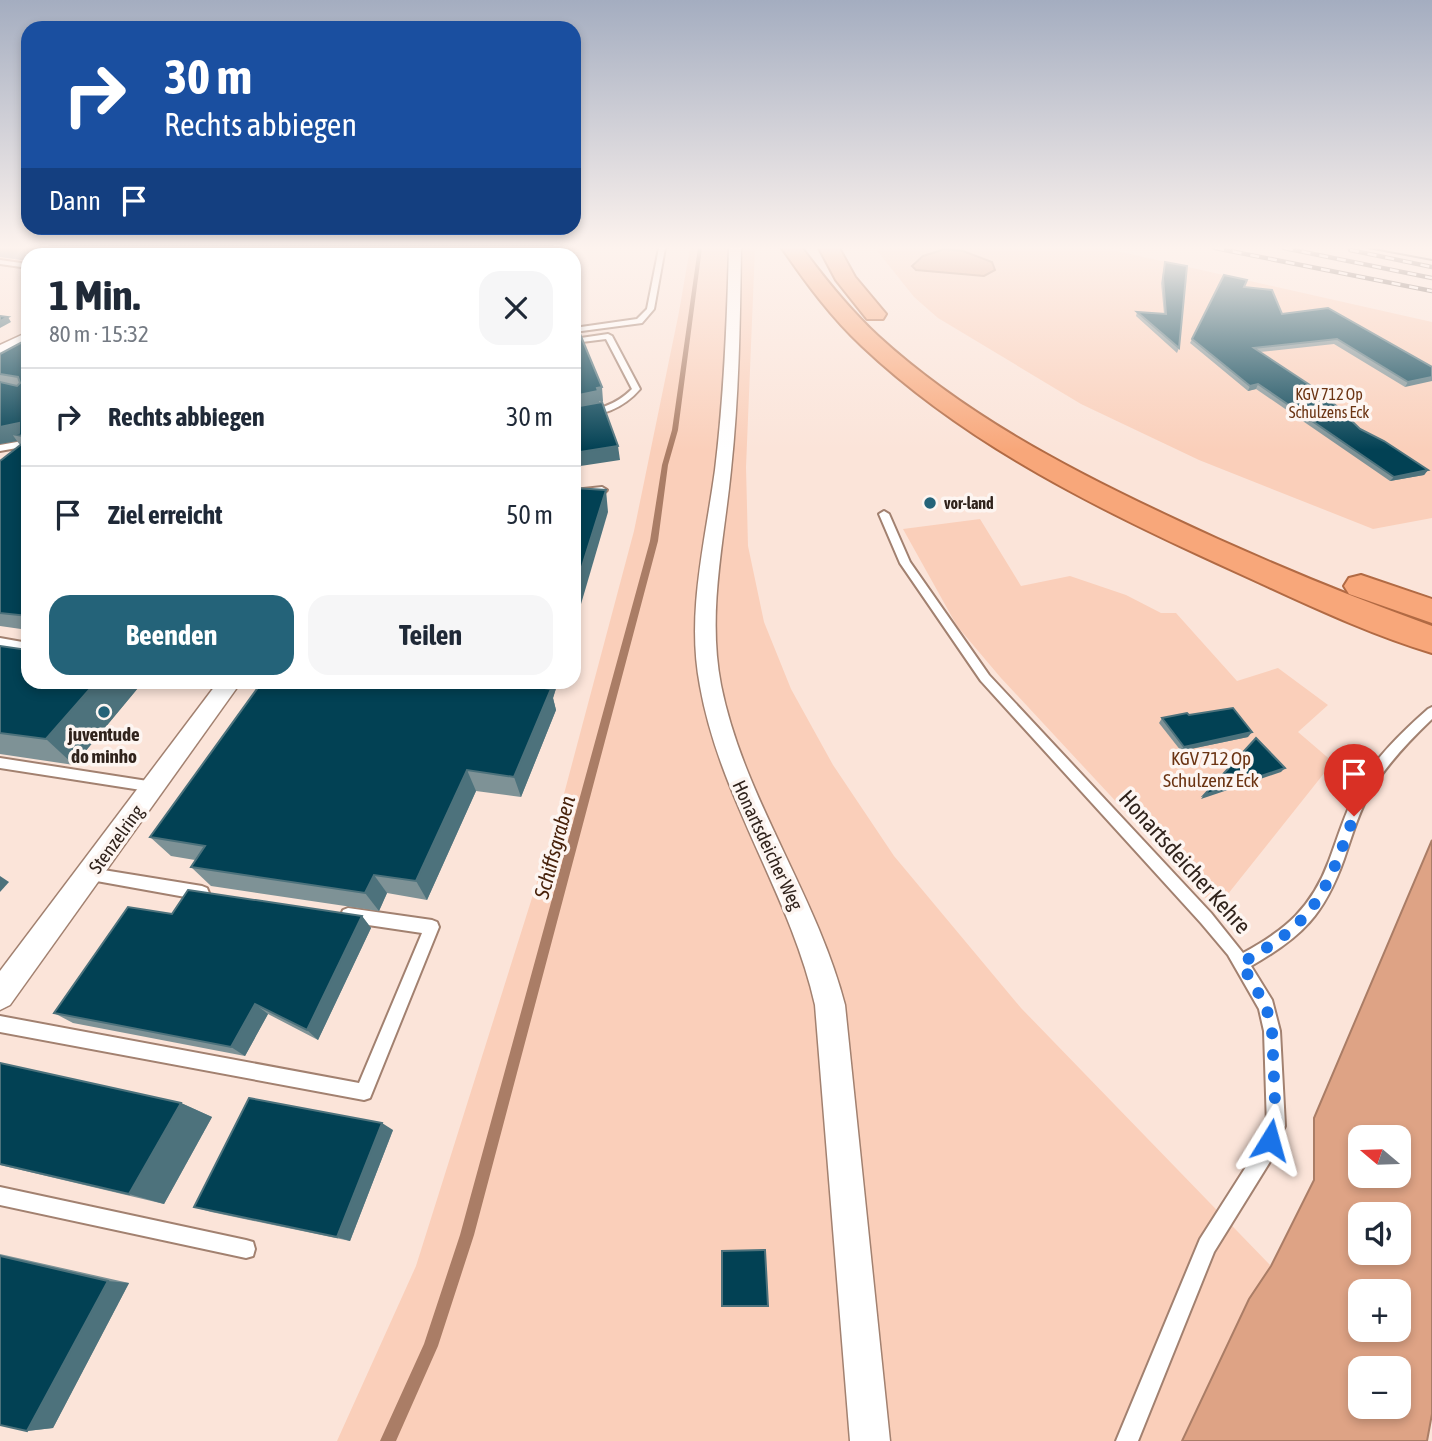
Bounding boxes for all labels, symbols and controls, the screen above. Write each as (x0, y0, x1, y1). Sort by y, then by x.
text: 30 m (164, 48, 252, 104)
icon: right (49, 49, 140, 140)
text: Rechts abbiegen (164, 106, 357, 143)
icon: arrive (115, 182, 153, 220)
text: Dann (49, 186, 101, 216)
text: 1 Min. (49, 271, 140, 319)
button: close (479, 271, 553, 345)
text: 80 m · 15:32 (49, 321, 149, 347)
park label: KGV 712 Op Schulzens Eck (1289, 385, 1369, 421)
icon: right (49, 398, 87, 436)
text: Rechts abbiegen (108, 402, 265, 432)
text: 30 m (506, 402, 553, 432)
place label: vor-land (944, 494, 994, 512)
marker: vor-land (922, 495, 938, 511)
icon: arrive (49, 496, 87, 534)
text: Ziel erreicht (108, 500, 223, 530)
text: 50 m (506, 500, 553, 530)
button: Beenden (49, 595, 294, 675)
button: Teilen (308, 595, 553, 675)
marker: juventude do minho (96, 704, 112, 720)
place label: juventude do minho (67, 723, 140, 767)
pin (1324, 744, 1384, 816)
park label: KGV 712 Op Schulzenz Eck (1163, 747, 1260, 791)
icon: arrive (1335, 755, 1373, 793)
street label: Honartsdeicher Weg (728, 777, 808, 914)
street label: Honartsdeicher Kehre (1114, 785, 1256, 939)
water label: Schiffsgraben (529, 793, 579, 902)
street label: Stenzelring (84, 800, 149, 877)
position arrow (1233, 1103, 1307, 1177)
north arrow (1348, 1125, 1410, 1188)
map controls (1348, 1125, 1411, 1419)
button: sound (1348, 1202, 1411, 1265)
button: + (1348, 1279, 1411, 1342)
button: − (1348, 1356, 1411, 1419)

